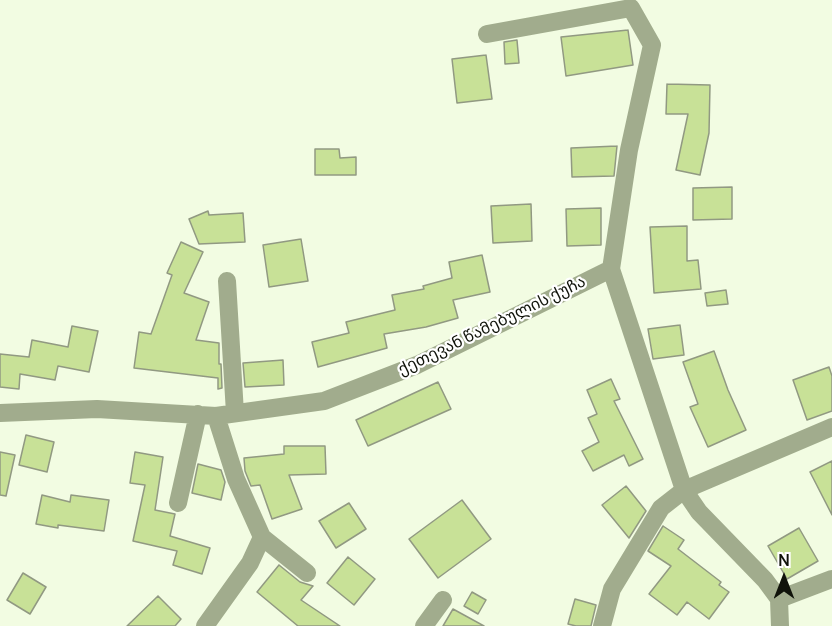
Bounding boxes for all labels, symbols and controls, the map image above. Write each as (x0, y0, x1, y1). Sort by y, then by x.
street label: ქეთევან წამებულის ქუჩა (395, 272, 589, 380)
north arrow (754, 548, 814, 608)
text: N (778, 549, 790, 571)

